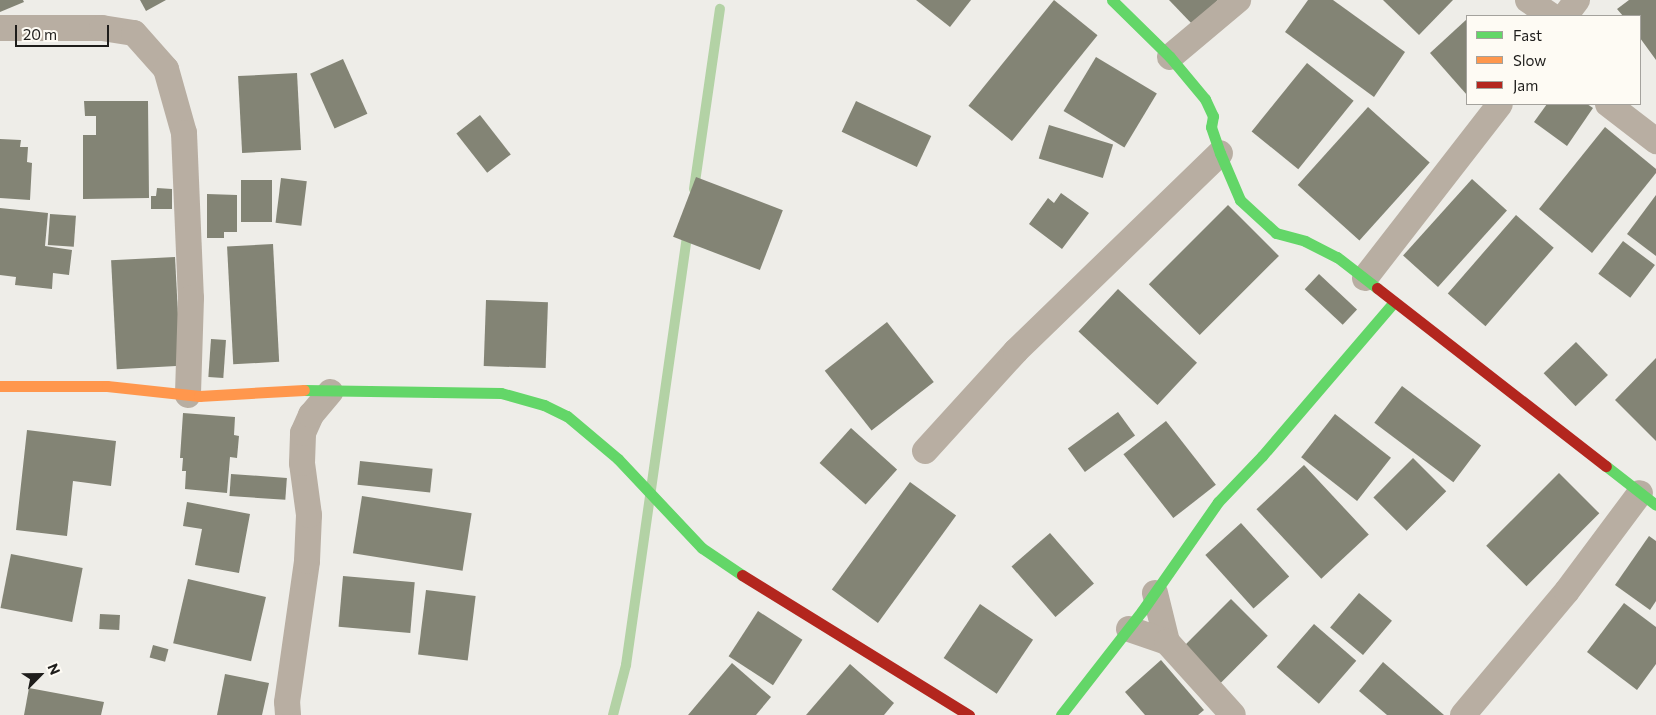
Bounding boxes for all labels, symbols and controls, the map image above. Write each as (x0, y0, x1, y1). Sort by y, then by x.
scale bar (18, 15, 111, 47)
legend (1466, 15, 1641, 105)
text: 20 m (23, 25, 57, 43)
text: Fast (1513, 26, 1542, 44)
text: Slow (1513, 51, 1546, 69)
text: Jam (1513, 76, 1538, 94)
north arrow (15, 650, 65, 700)
text: N (44, 661, 64, 677)

